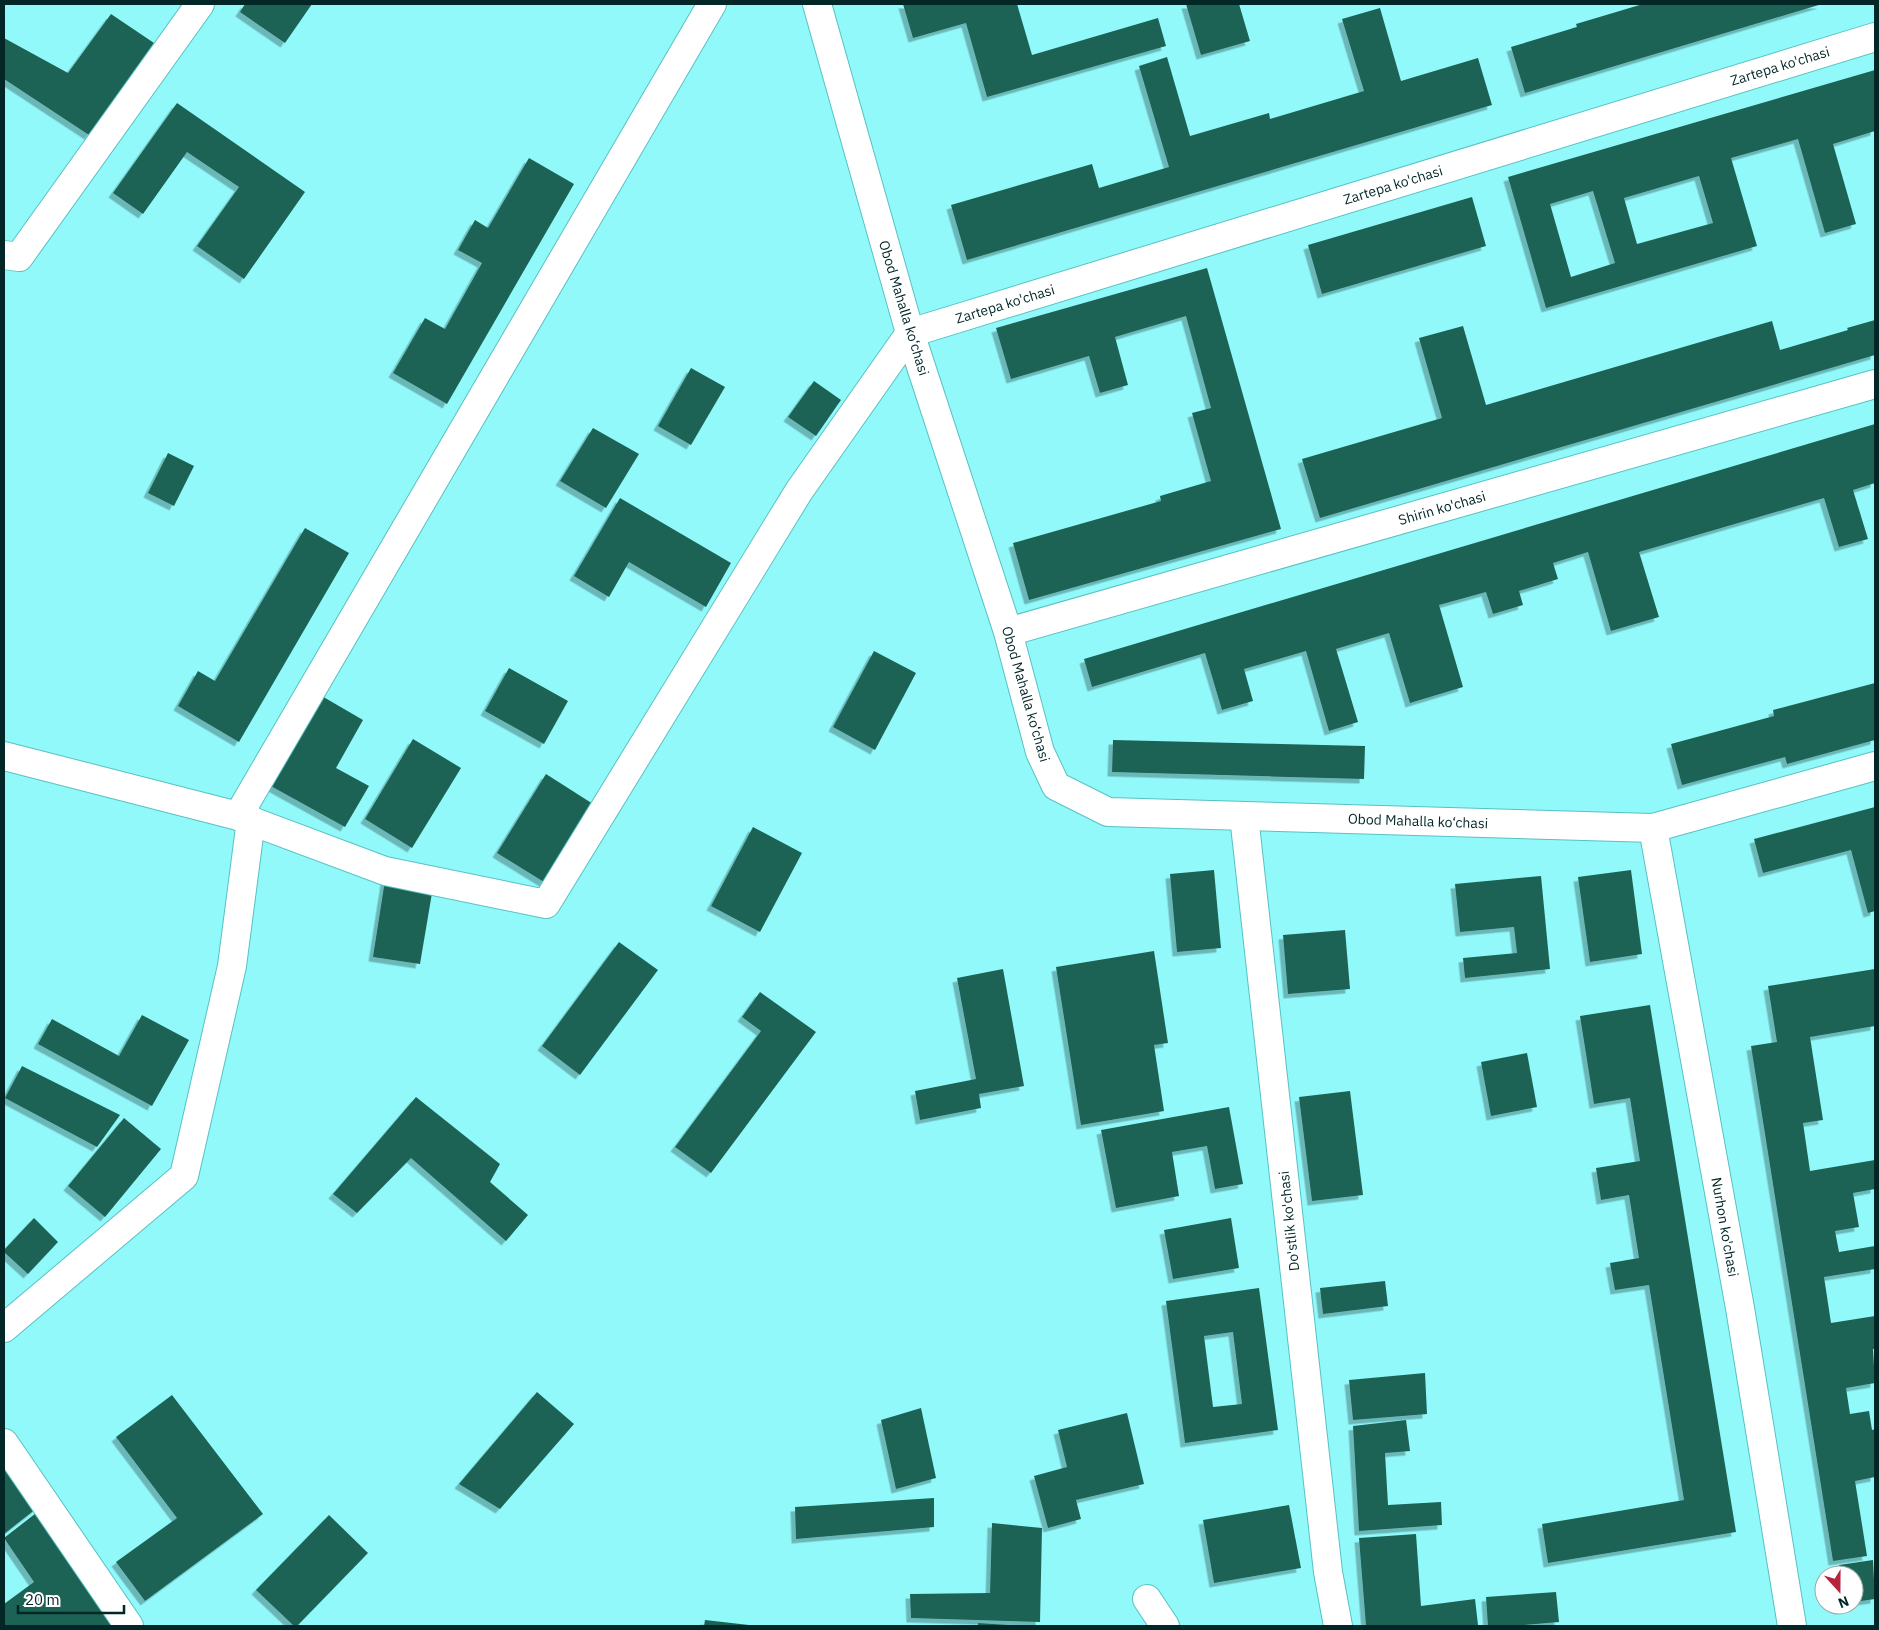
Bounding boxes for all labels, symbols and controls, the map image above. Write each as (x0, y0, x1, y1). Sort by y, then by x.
street label: Zartepa ko'chasi (1728, 42, 1832, 90)
street label: Zartepa ko'chasi (1341, 161, 1445, 209)
street label: Obod Mahalla ko‘chasi (875, 238, 933, 378)
street label: Zartepa ko'chasi (953, 280, 1057, 328)
street label: Shirin ko'chasi (1396, 487, 1488, 529)
street label: Obod Mahalla ko‘chasi (998, 624, 1054, 764)
street label: Obod Mahalla ko‘chasi (1348, 810, 1488, 832)
street label: Do'stlik ko'chasi (1275, 1170, 1303, 1272)
street label: Nurhon ko'chasi (1707, 1176, 1743, 1278)
north arrow (1814, 1565, 1864, 1615)
scale bar (18, 1582, 124, 1614)
text: 20 m (25, 1590, 60, 1609)
text: N (1836, 1592, 1852, 1612)

